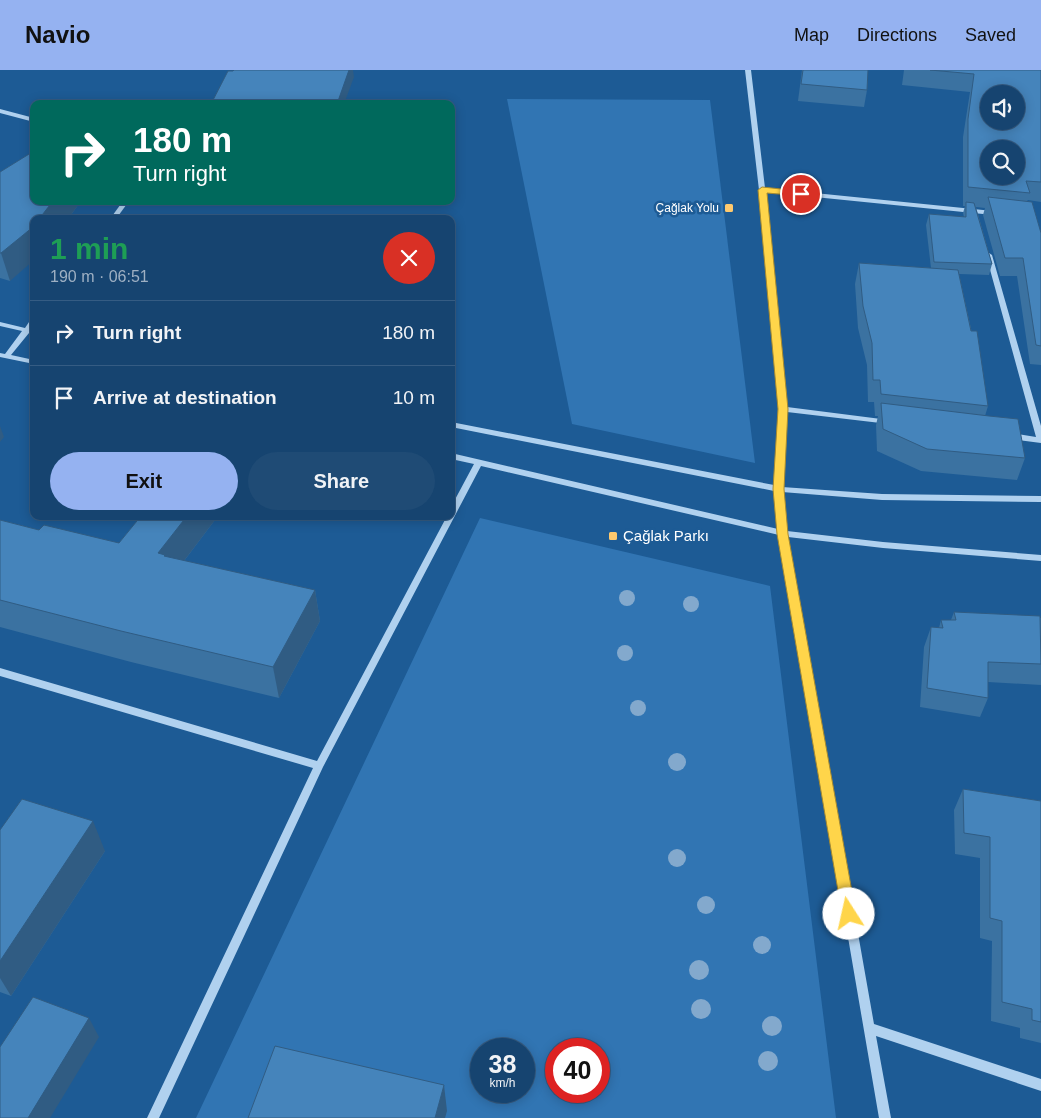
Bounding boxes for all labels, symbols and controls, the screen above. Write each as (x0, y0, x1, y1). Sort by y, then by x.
text: Navio (25, 21, 90, 48)
text: Map (794, 25, 829, 45)
text: Directions (857, 25, 937, 45)
text: Saved (965, 25, 1016, 45)
map controls (980, 85, 1025, 185)
button: sound (980, 85, 1025, 130)
icon: right (50, 120, 115, 185)
text: 180 m (133, 120, 232, 159)
button: search (980, 140, 1025, 185)
text: Turn right (133, 161, 226, 186)
pin (780, 173, 822, 215)
icon: arrive (787, 180, 815, 208)
place label: Çağlak Yolu (656, 201, 719, 215)
marker: Çağlak Yolu (723, 202, 735, 214)
text: 1 min (50, 232, 128, 265)
button: close (383, 232, 435, 284)
text: 190 m · 06:51 (50, 268, 149, 285)
icon: right (50, 319, 78, 347)
text: Turn right (93, 322, 181, 343)
text: 180 m (382, 322, 435, 343)
icon: arrive (50, 384, 78, 412)
text: Arrive at destination (93, 387, 277, 408)
text: 10 m (393, 387, 435, 408)
button: Exit (50, 452, 238, 510)
button: Share (248, 452, 435, 510)
place label: Çağlak Parkı (623, 527, 709, 544)
marker: Çağlak Parkı (607, 530, 619, 542)
position arrow (822, 887, 874, 939)
speed limit sign: 40 (545, 1038, 610, 1103)
text: 38 (489, 1050, 516, 1078)
text: km/h (489, 1076, 516, 1090)

